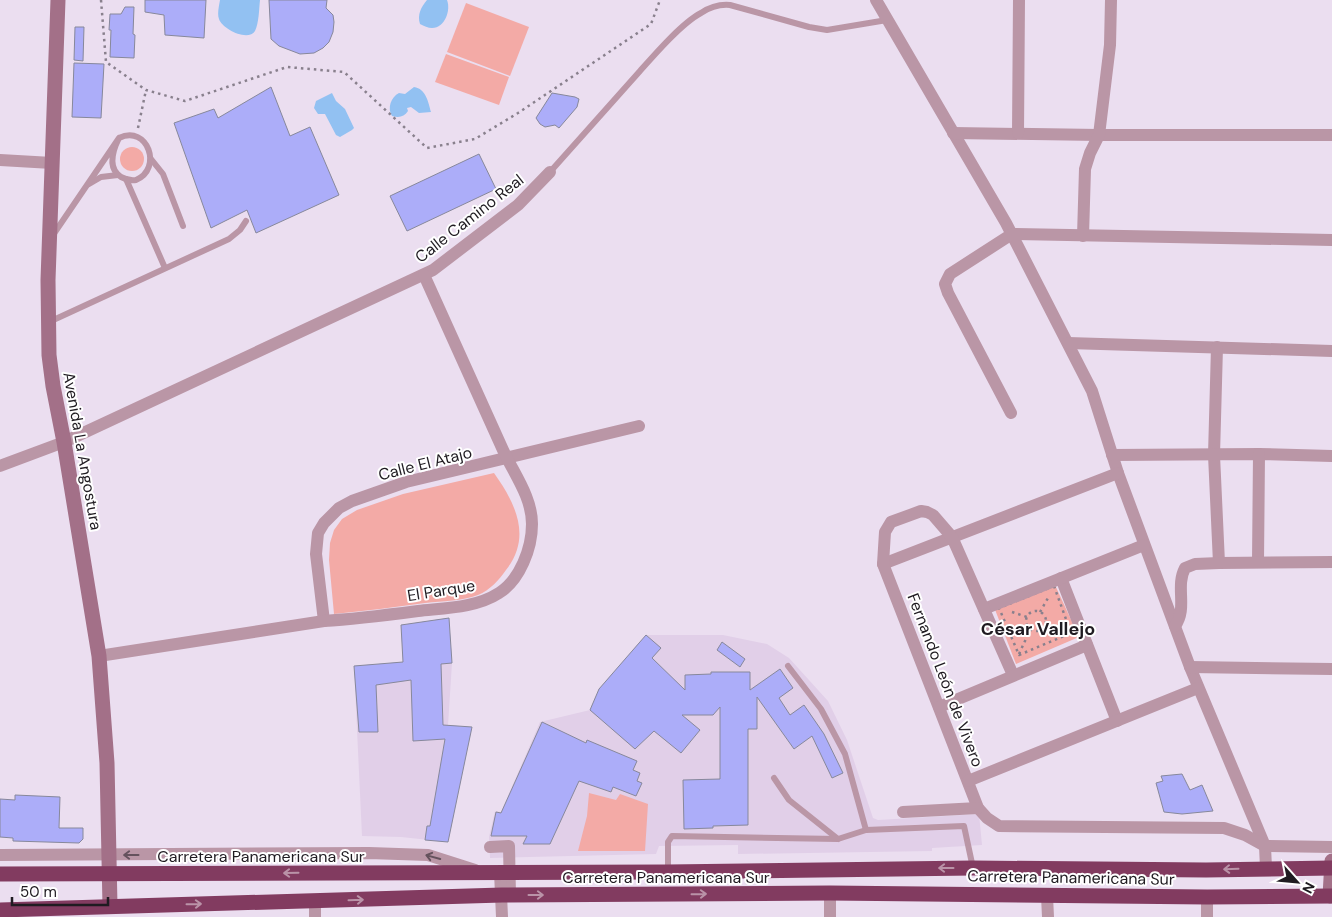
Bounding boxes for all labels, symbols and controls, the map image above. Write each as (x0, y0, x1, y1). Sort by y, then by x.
street label: Calle Camino Real (411, 169, 528, 267)
street label: Avenida La Angostura (58, 370, 107, 532)
street label: Calle El Atajo (376, 442, 474, 485)
street label: El Parque (406, 575, 476, 606)
street label: Fernando León de Vivero (903, 590, 988, 770)
district label: César Vallejo (981, 617, 1095, 641)
street label: Carretera Panamericana Sur (157, 846, 365, 867)
one-way arrow (123, 850, 140, 860)
one-way arrow (425, 852, 441, 861)
north arrow (1272, 857, 1322, 907)
one-way arrow (938, 863, 954, 873)
one-way arrow (1223, 864, 1240, 874)
street label: Carretera Panamericana Sur (967, 865, 1175, 890)
street label: Carretera Panamericana Sur (562, 867, 770, 888)
one-way arrow (283, 868, 299, 878)
scale bar (12, 874, 109, 906)
text: N (1298, 879, 1319, 897)
text: 50 m (20, 882, 57, 902)
one-way arrow (690, 889, 706, 899)
one-way arrow (528, 890, 544, 900)
one-way arrow (348, 895, 364, 904)
one-way arrow (186, 899, 202, 908)

